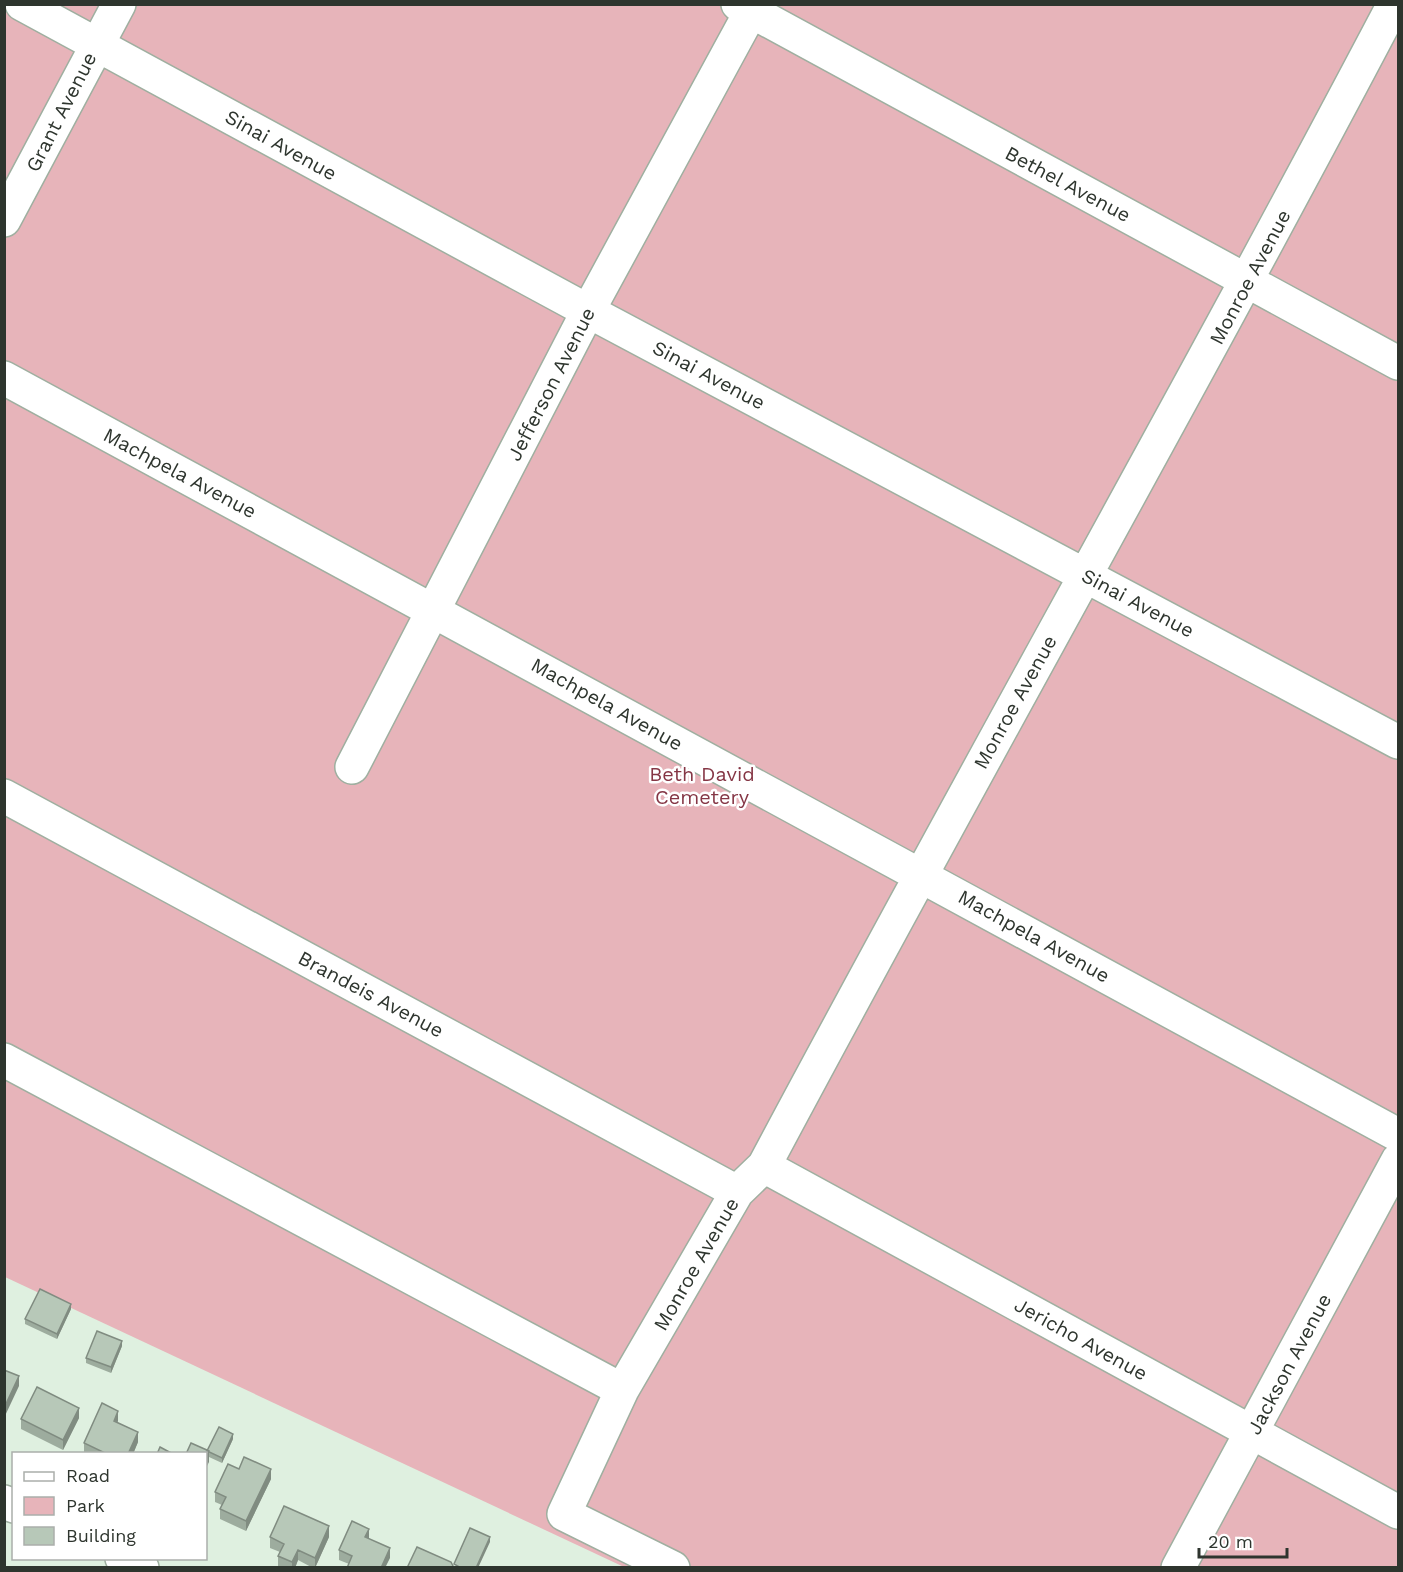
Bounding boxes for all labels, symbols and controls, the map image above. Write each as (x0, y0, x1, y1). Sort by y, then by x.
street label: Grant Avenue (21, 48, 101, 176)
street label: Sinai Avenue (221, 104, 341, 186)
street label: Bethel Avenue (1001, 141, 1135, 227)
street label: Monroe Avenue (1204, 205, 1296, 349)
street label: Jefferson Avenue (502, 303, 600, 465)
street label: Sinai Avenue (649, 335, 769, 415)
street label: Machpela Avenue (99, 423, 261, 523)
street label: Sinai Avenue (1078, 563, 1198, 643)
street label: Monroe Avenue (968, 631, 1062, 773)
street label: Machpela Avenue (527, 652, 687, 756)
park label: Beth David Cemetery (649, 762, 755, 809)
street label: Machpela Avenue (954, 884, 1114, 988)
street label: Brandeis Avenue (294, 946, 448, 1042)
street label: Monroe Avenue (648, 1193, 744, 1335)
street label: Jackson Avenue (1242, 1289, 1336, 1439)
street label: Jericho Avenue (1010, 1292, 1152, 1386)
legend (12, 1452, 207, 1560)
text: Road (66, 1465, 110, 1486)
text: Park (66, 1495, 105, 1516)
scale bar (1199, 1521, 1288, 1559)
text: Building (66, 1525, 136, 1546)
text: 20 m (1208, 1531, 1253, 1552)

